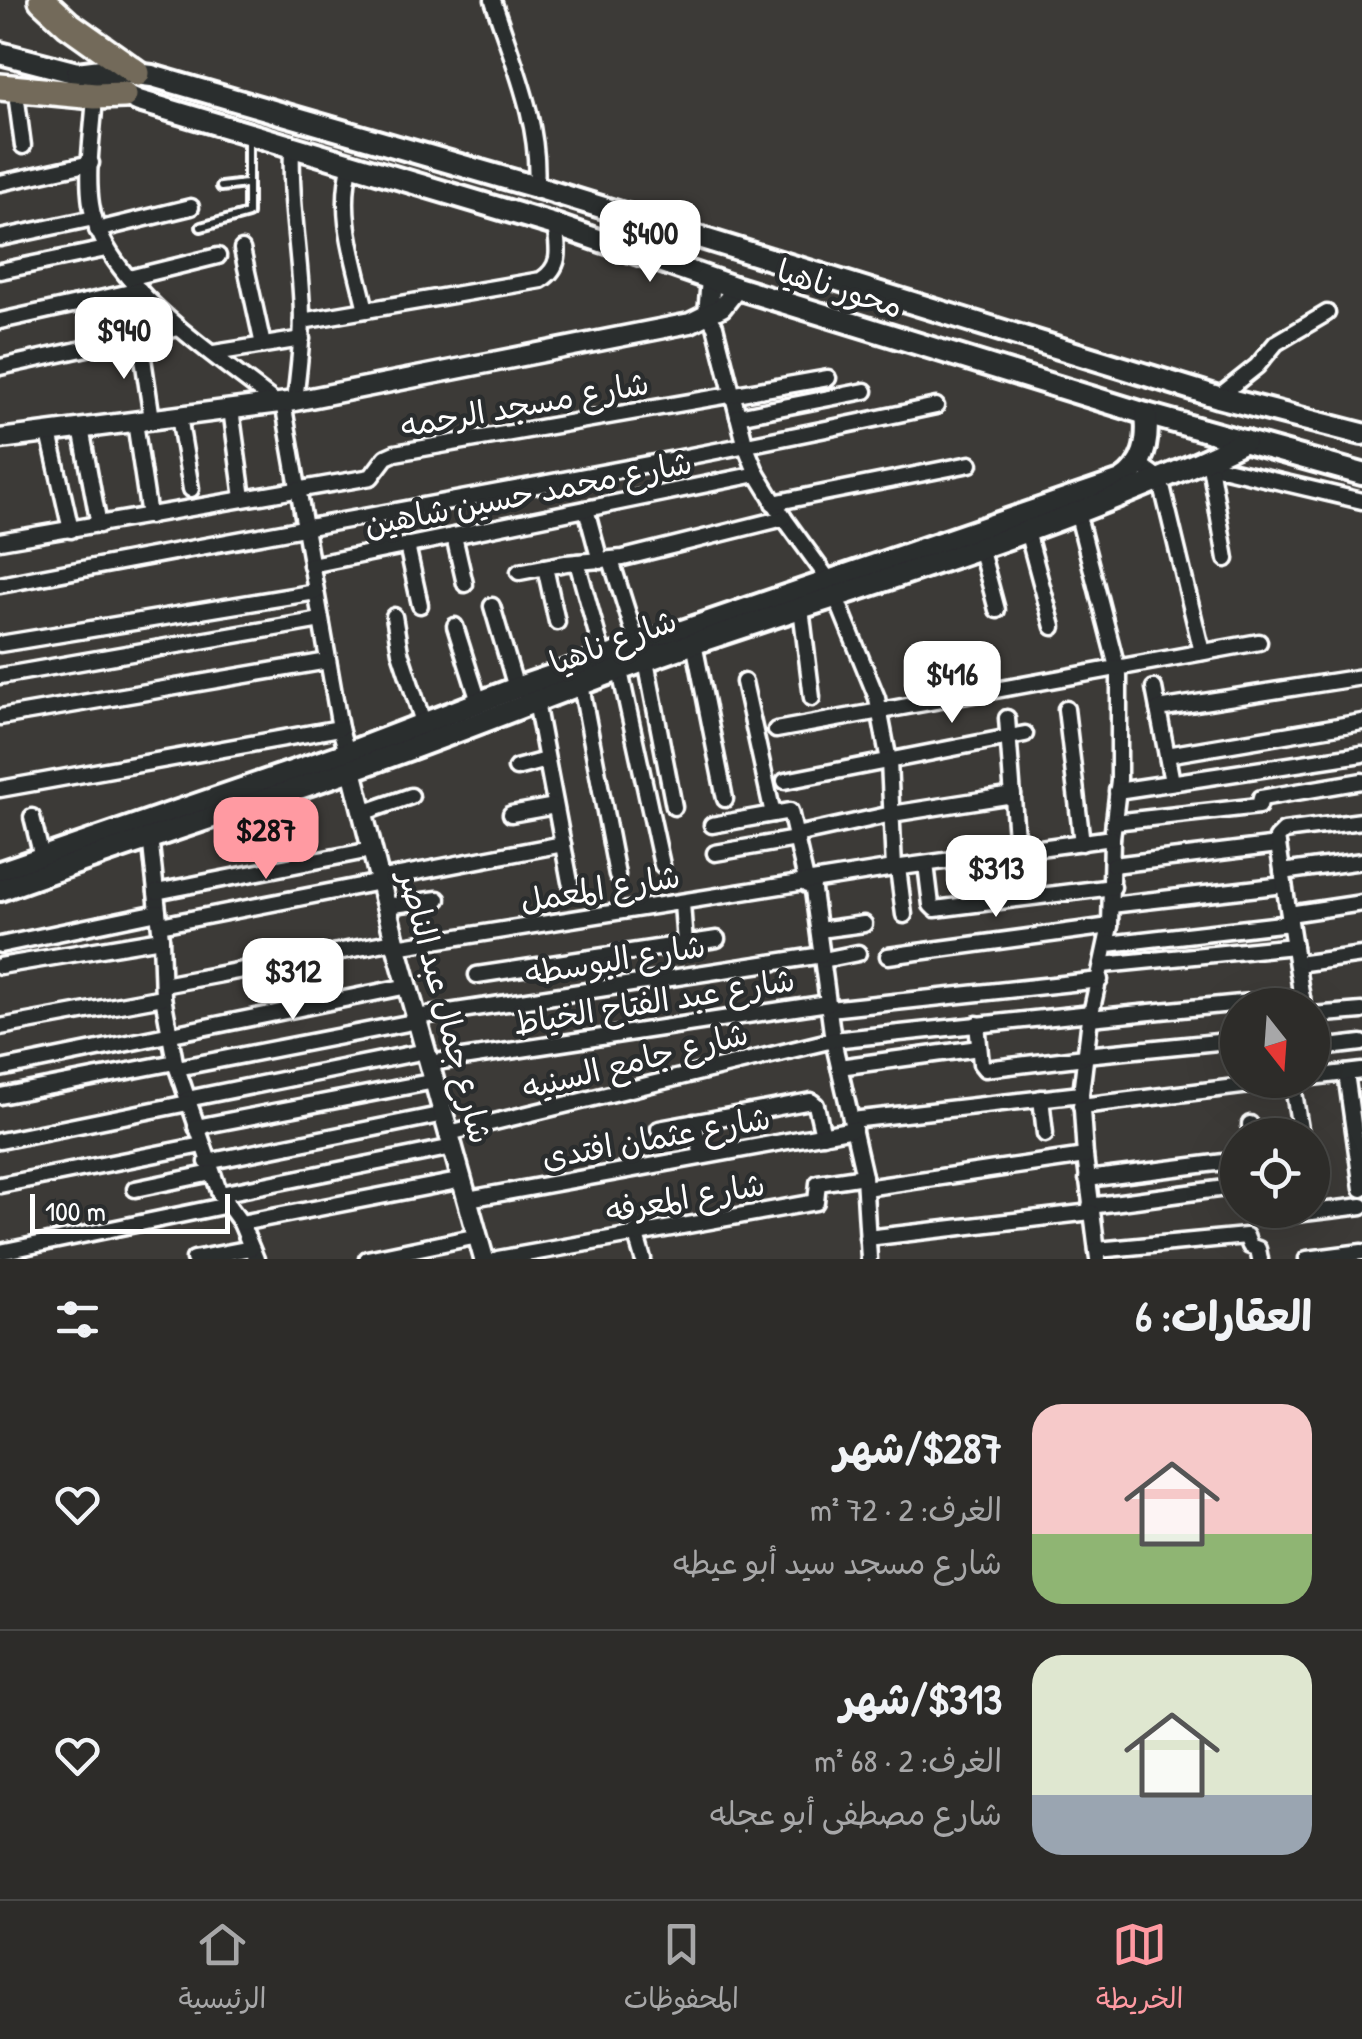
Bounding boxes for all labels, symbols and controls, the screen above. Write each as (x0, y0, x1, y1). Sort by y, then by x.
pin: $400 (591, 200, 709, 285)
text: $400 (622, 211, 678, 254)
street label: محور ناهيا (772, 248, 908, 328)
pin: $940 (65, 297, 183, 382)
text: $940 (97, 308, 151, 351)
street label: شارع مسجد الرحمه (396, 361, 652, 449)
street label: شارع محمد حسين شاهين (361, 440, 696, 548)
street label: شارع ناهيا (543, 598, 683, 686)
pin: $416 (893, 641, 1011, 726)
text: $416 (926, 652, 978, 695)
pin: $287 (207, 797, 325, 882)
text: $287 (236, 808, 296, 851)
pin: $313 (937, 835, 1055, 920)
text: $313 (968, 846, 1024, 889)
street label: شارع المعمل (517, 854, 683, 924)
street label: شارع جمال عبد الناصر (386, 863, 503, 1149)
street label: شارع البوسطه (522, 924, 709, 996)
pin: $312 (234, 938, 352, 1023)
text: $312 (264, 949, 322, 992)
street label: شارع عبد الفتاح الخياط (510, 958, 798, 1046)
north arrow (1220, 988, 1330, 1098)
map controls (1220, 988, 1330, 1228)
street label: شارع جامع السنيه (517, 1011, 753, 1111)
street label: شارع عثمان افتدى (538, 1096, 774, 1180)
button: locate (1220, 1118, 1330, 1228)
street label: شارع المعرفه (602, 1162, 768, 1234)
scale bar (30, 1189, 230, 1234)
text: 100 m (45, 1192, 106, 1230)
text: العقارات: 6 (1135, 1287, 1312, 1344)
icon: filters (50, 1292, 105, 1347)
text: $287/شهر (834, 1419, 1002, 1476)
icon: home (1112, 1444, 1232, 1564)
icon: heart (50, 1477, 105, 1532)
text: الغرف: 2 · 72 m² (810, 1488, 1002, 1531)
text: شارع مسجد سيد أبو عيطه (673, 1541, 1002, 1584)
text: $313/شهر (840, 1670, 1002, 1727)
icon: home (1112, 1695, 1232, 1815)
icon: heart (50, 1728, 105, 1783)
text: الغرف: 2 · 68 m² (814, 1739, 1002, 1782)
text: شارع مصطفى أبو عجله (710, 1792, 1002, 1835)
tab: الرئيسية (179, 1917, 267, 2023)
tab: المحفوظات (624, 1917, 739, 2023)
tab: الخريطة (1096, 1917, 1183, 2023)

